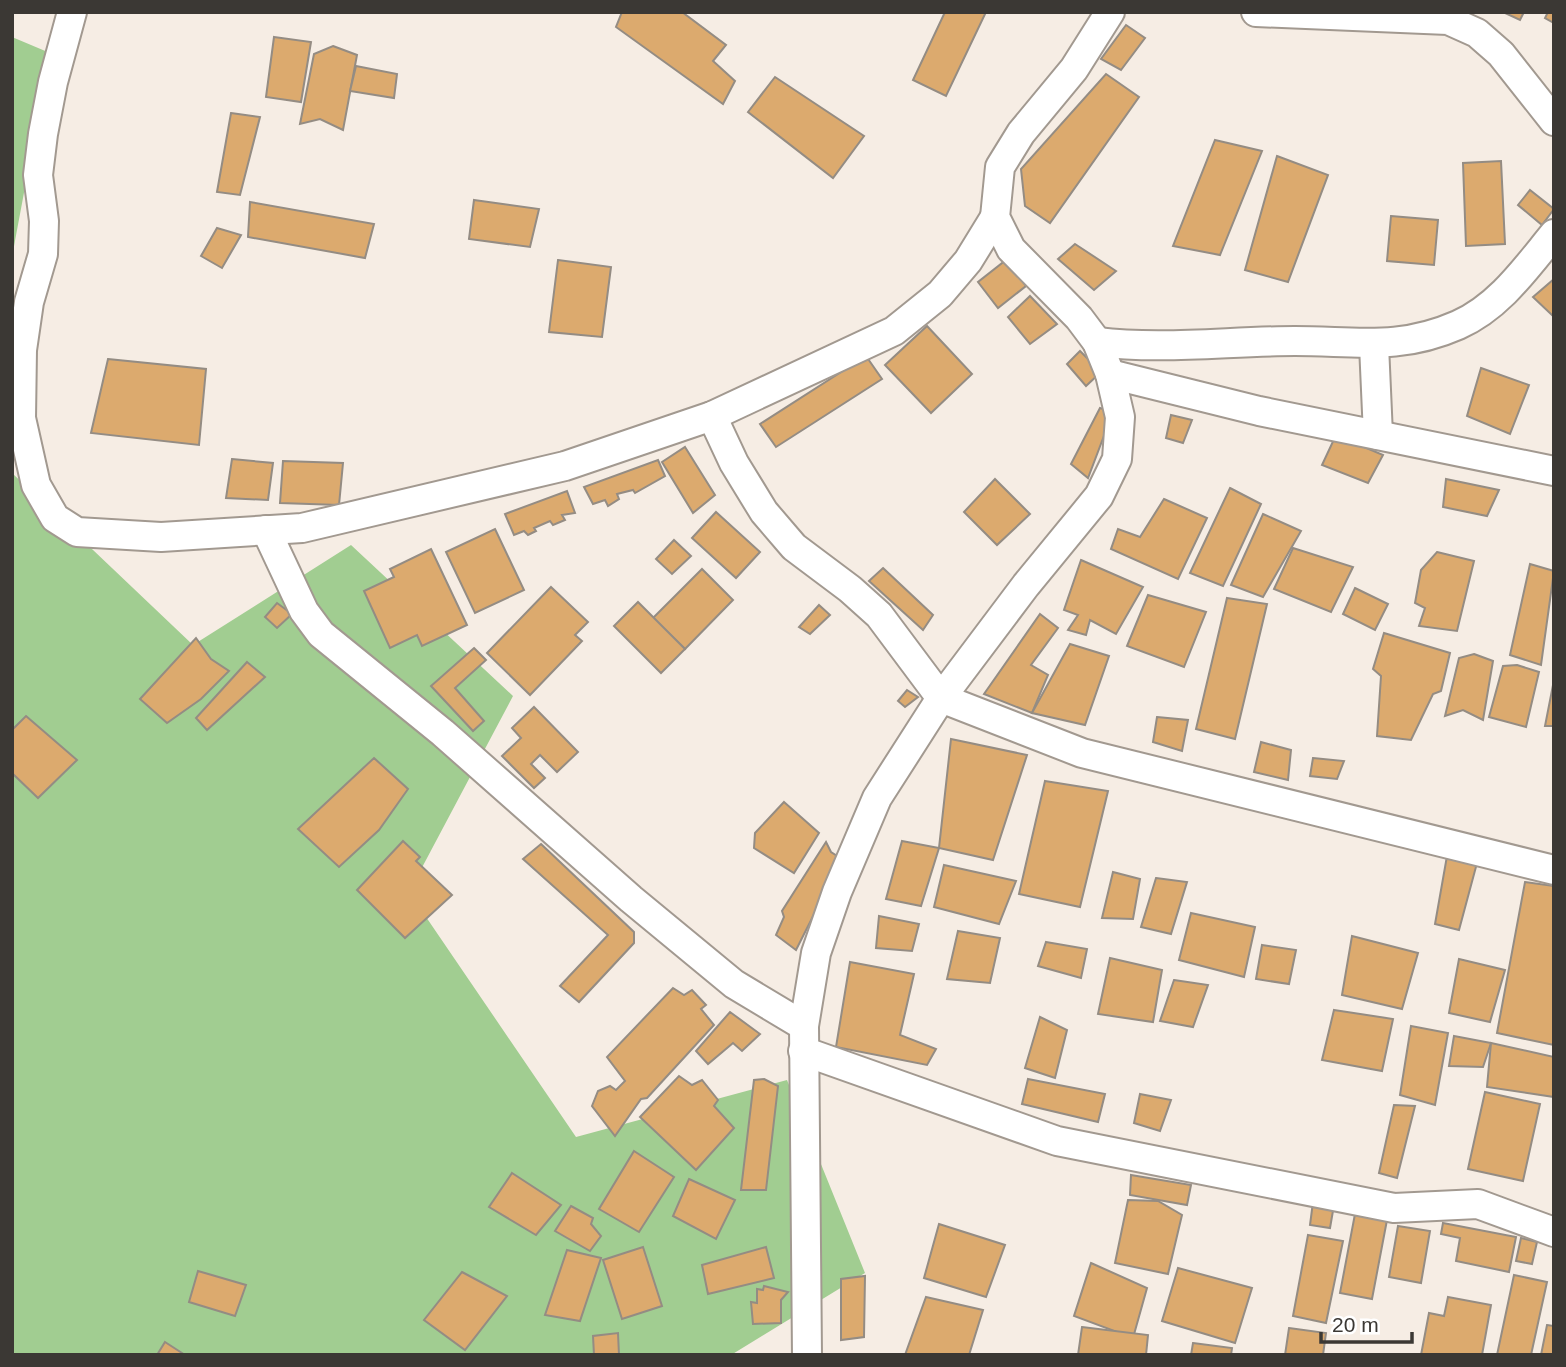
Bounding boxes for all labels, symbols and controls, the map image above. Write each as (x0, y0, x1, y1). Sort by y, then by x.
scale bar (1321, 1300, 1412, 1344)
text: 20 m (1332, 1313, 1379, 1336)

